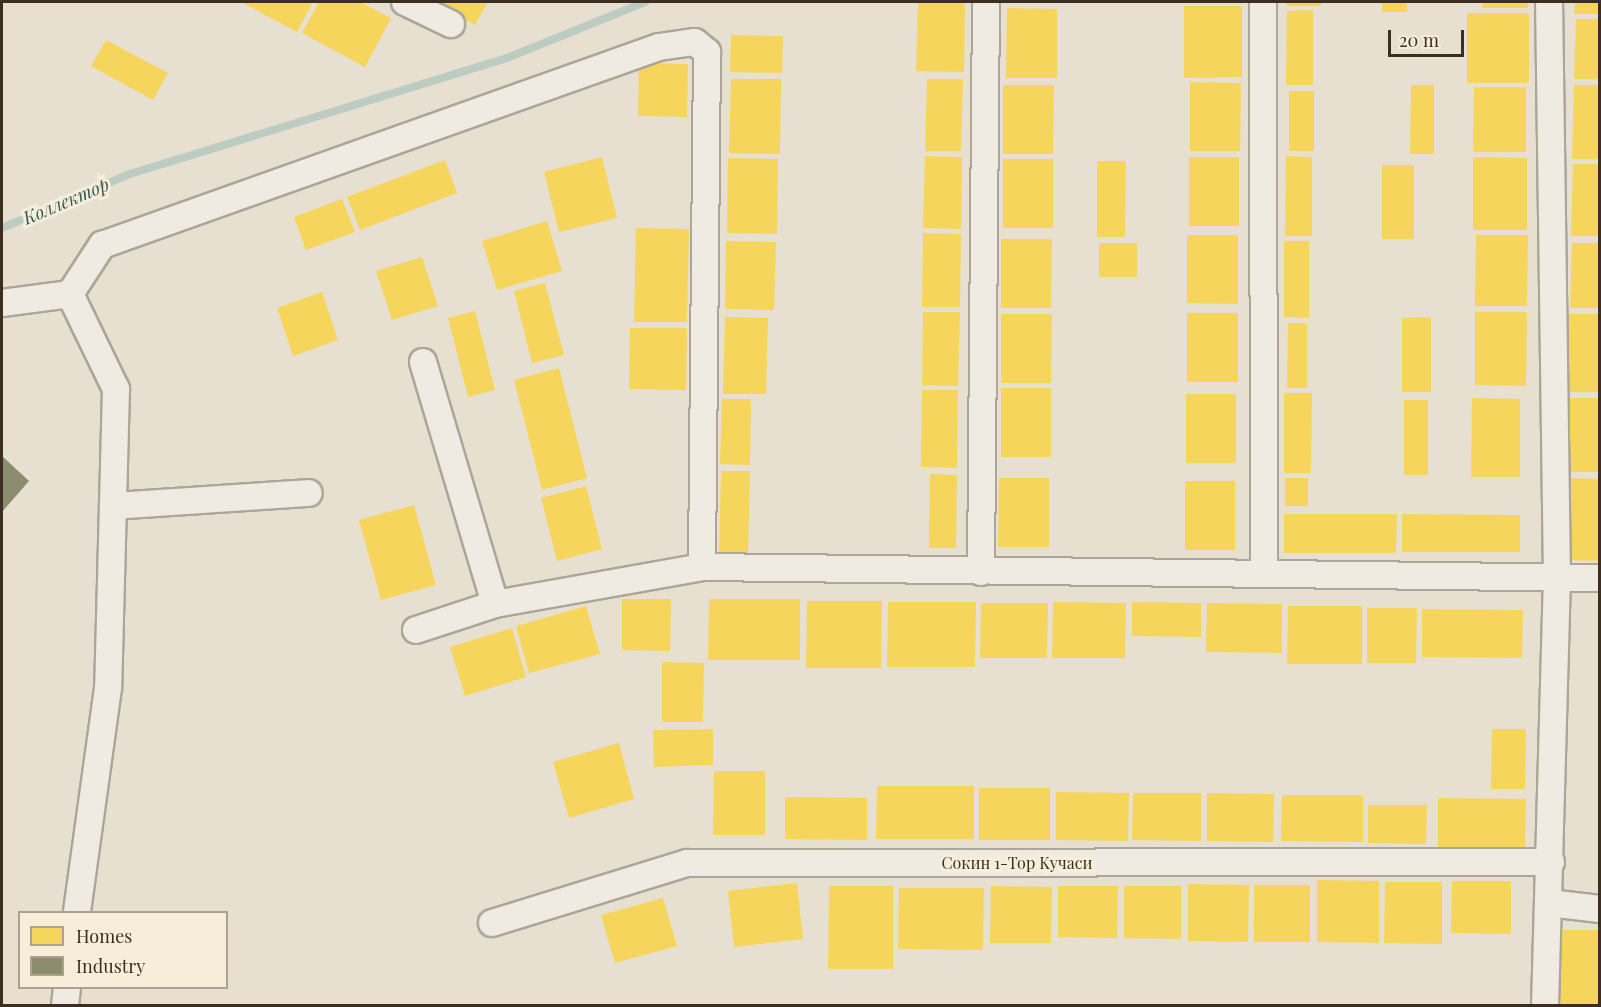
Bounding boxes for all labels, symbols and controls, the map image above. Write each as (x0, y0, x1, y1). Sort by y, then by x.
scale bar (1391, 18, 1468, 56)
text: 20 m (1399, 28, 1439, 52)
water label: Коллектор (20, 173, 112, 229)
street label: Сокин 1-Тор Kучаси (941, 853, 1093, 873)
legend (18, 911, 228, 989)
text: Homes (76, 924, 132, 948)
text: Industry (76, 954, 145, 978)

